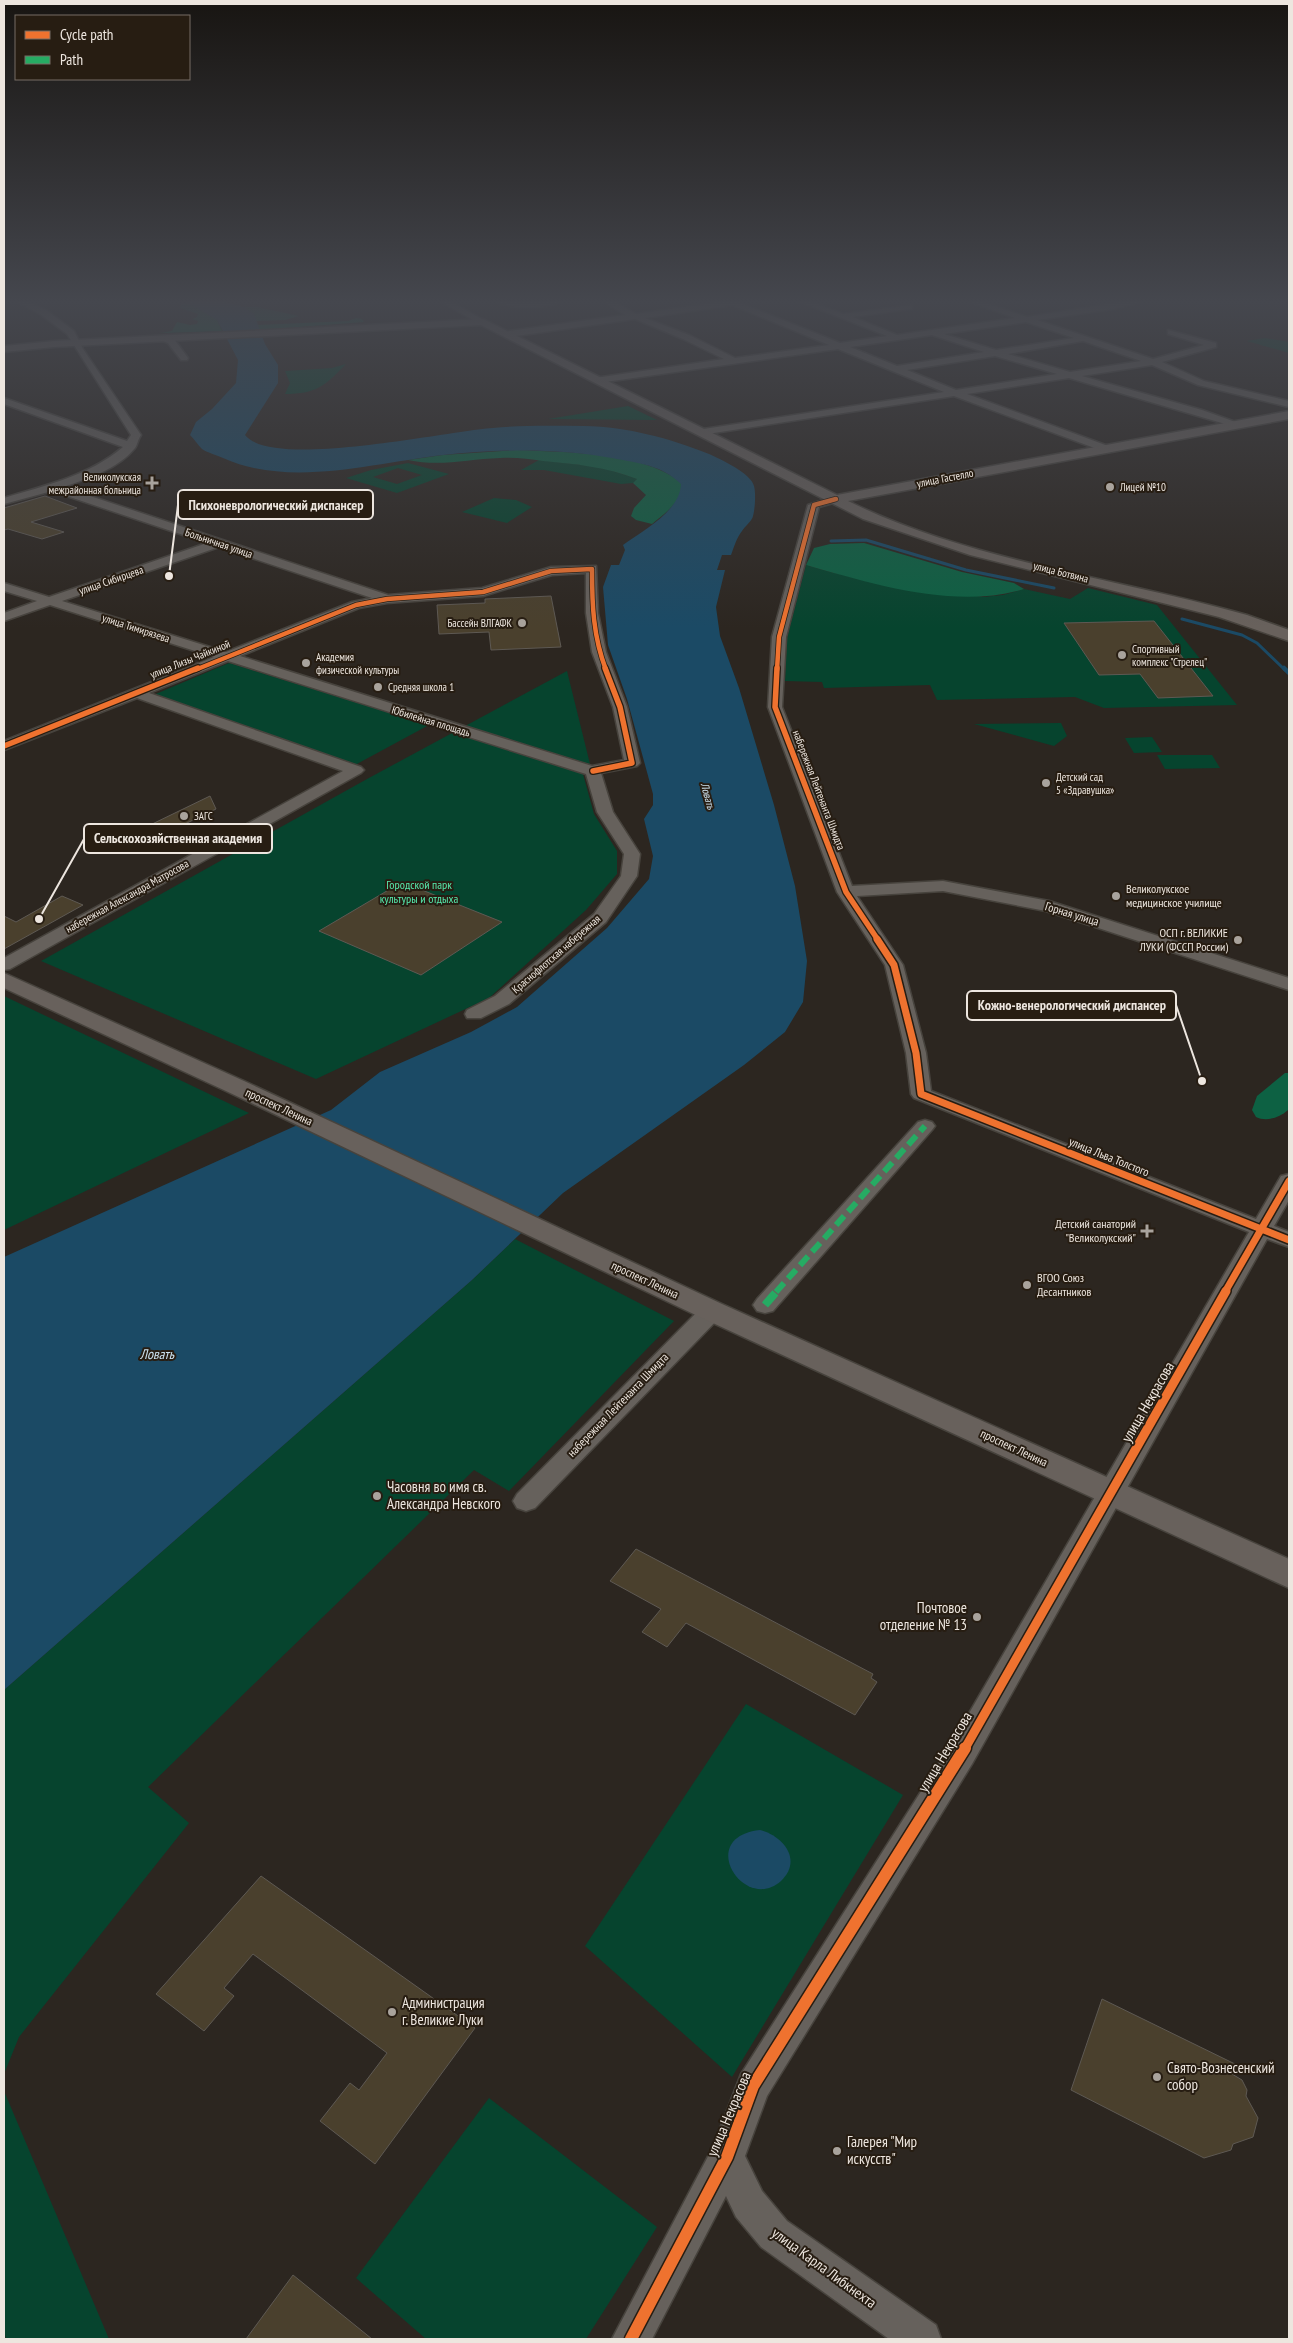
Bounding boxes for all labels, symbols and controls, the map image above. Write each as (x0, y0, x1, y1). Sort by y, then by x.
legend (15, 15, 190, 80)
text: Cycle path (60, 25, 113, 44)
text: Path (60, 50, 83, 69)
street label: улица Гастелло (915, 466, 975, 490)
place label: Великолукская межрайонная больница (49, 470, 141, 497)
marker: Великолукская межрайонная больница (145, 476, 159, 490)
place label: Лицей №10 (1119, 480, 1166, 494)
marker: Лицей №10 (1104, 481, 1116, 493)
callout: Психоневрологический диспансер (178, 490, 373, 519)
text: Психоневрологический диспансер (188, 496, 364, 514)
street label: Больничная улица (183, 525, 255, 561)
street label: улица Ботвина (1032, 558, 1090, 586)
street label: улица Сибирцева (77, 562, 145, 598)
street label: улица Тимирязева (100, 610, 172, 646)
place label: Бассейн ВЛГАФК (447, 616, 513, 630)
marker: Бассейн ВЛГАФК (516, 617, 528, 629)
street label: улица Лизы Чайкиной (148, 636, 232, 681)
place label: Спортивный комплекс "Стрелец" (1132, 642, 1207, 669)
marker: Спортивный комплекс "Стрелец" (1116, 649, 1128, 661)
place label: Aкадемия физической культуры (316, 650, 399, 677)
marker: Aкадемия физической культуры (300, 657, 312, 669)
place label: Средняя школа 1 (388, 680, 454, 694)
marker: Средняя школа 1 (372, 681, 384, 693)
street label: Юбилейная площадь (390, 702, 472, 740)
street label: набережная Лейтенанта Шмидта (790, 728, 848, 852)
place label: Детский сад 5 «Здравушка» (1056, 770, 1114, 797)
marker: Детский сад 5 «Здравушка» (1040, 777, 1052, 789)
water label: Ловать (698, 780, 718, 812)
place label: ЗАГС (194, 809, 213, 823)
marker: ЗАГС (178, 810, 190, 822)
callout: Сельскохозяйственная академия (84, 824, 272, 853)
text: Сельскохозяйственная академия (94, 829, 262, 847)
street label: набережная Александра Матросова (63, 856, 191, 936)
park label: Городской парк культуры и отдыха (380, 877, 458, 906)
place label: Великолукское медицинское училище (1126, 881, 1222, 910)
marker: Великолукское медицинское училище (1110, 890, 1122, 902)
street label: Горная улица (1043, 898, 1101, 929)
street label: Краснофлотская набережная (509, 912, 603, 996)
place label: ОСП г. ВЕЛИКИЕ ЛУКИ (ФССП России) (1139, 925, 1228, 954)
marker: ОСП г. ВЕЛИКИЕ ЛУКИ (ФССП России) (1232, 934, 1244, 946)
callout: Кожно-венерологический диспансер (967, 991, 1176, 1020)
text: Кожно-венерологический диспансер (978, 996, 1166, 1014)
street label: проспект Ленина (243, 1085, 315, 1129)
street label: улица Льва Толстого (1067, 1134, 1152, 1179)
place label: Детский санаторий "Великолукский" (1055, 1216, 1136, 1245)
marker: Детский санаторий "Великолукский" (1140, 1224, 1154, 1238)
street label: проспект Ленина (609, 1258, 681, 1302)
place label: ВГОО Союз Десантников (1037, 1270, 1091, 1299)
marker: ВГОО Союз Десантников (1021, 1279, 1033, 1291)
water label: Ловать (139, 1345, 175, 1363)
street label: набережная Лейтенанта Шмидта (564, 1349, 671, 1460)
street label: улица Некрасова (1117, 1358, 1178, 1446)
street label: проспект Ленина (978, 1426, 1050, 1470)
place label: Часовня во имя св. Александра Невского (387, 1477, 501, 1513)
marker: Часовня во имя св. Александра Невского (371, 1490, 383, 1502)
place label: Почтовое отделение № 13 (880, 1598, 967, 1634)
marker: Почтовое отделение № 13 (971, 1611, 983, 1623)
street label: улица Некрасова (913, 1708, 976, 1795)
place label: Администрация г. Великие Луки (402, 1993, 485, 2029)
marker: Администрация г. Великие Луки (386, 2006, 398, 2018)
place label: Свято-Вознесенский собор (1167, 2058, 1275, 2094)
street label: улица Некрасова (702, 2069, 755, 2159)
marker: Свято-Вознесенский собор (1151, 2071, 1163, 2083)
place label: Галерея "Мир искусств" (847, 2132, 917, 2168)
marker: Галерея "Мир искусств" (831, 2145, 843, 2157)
street label: улица Карла Либкнехта (768, 2223, 880, 2312)

